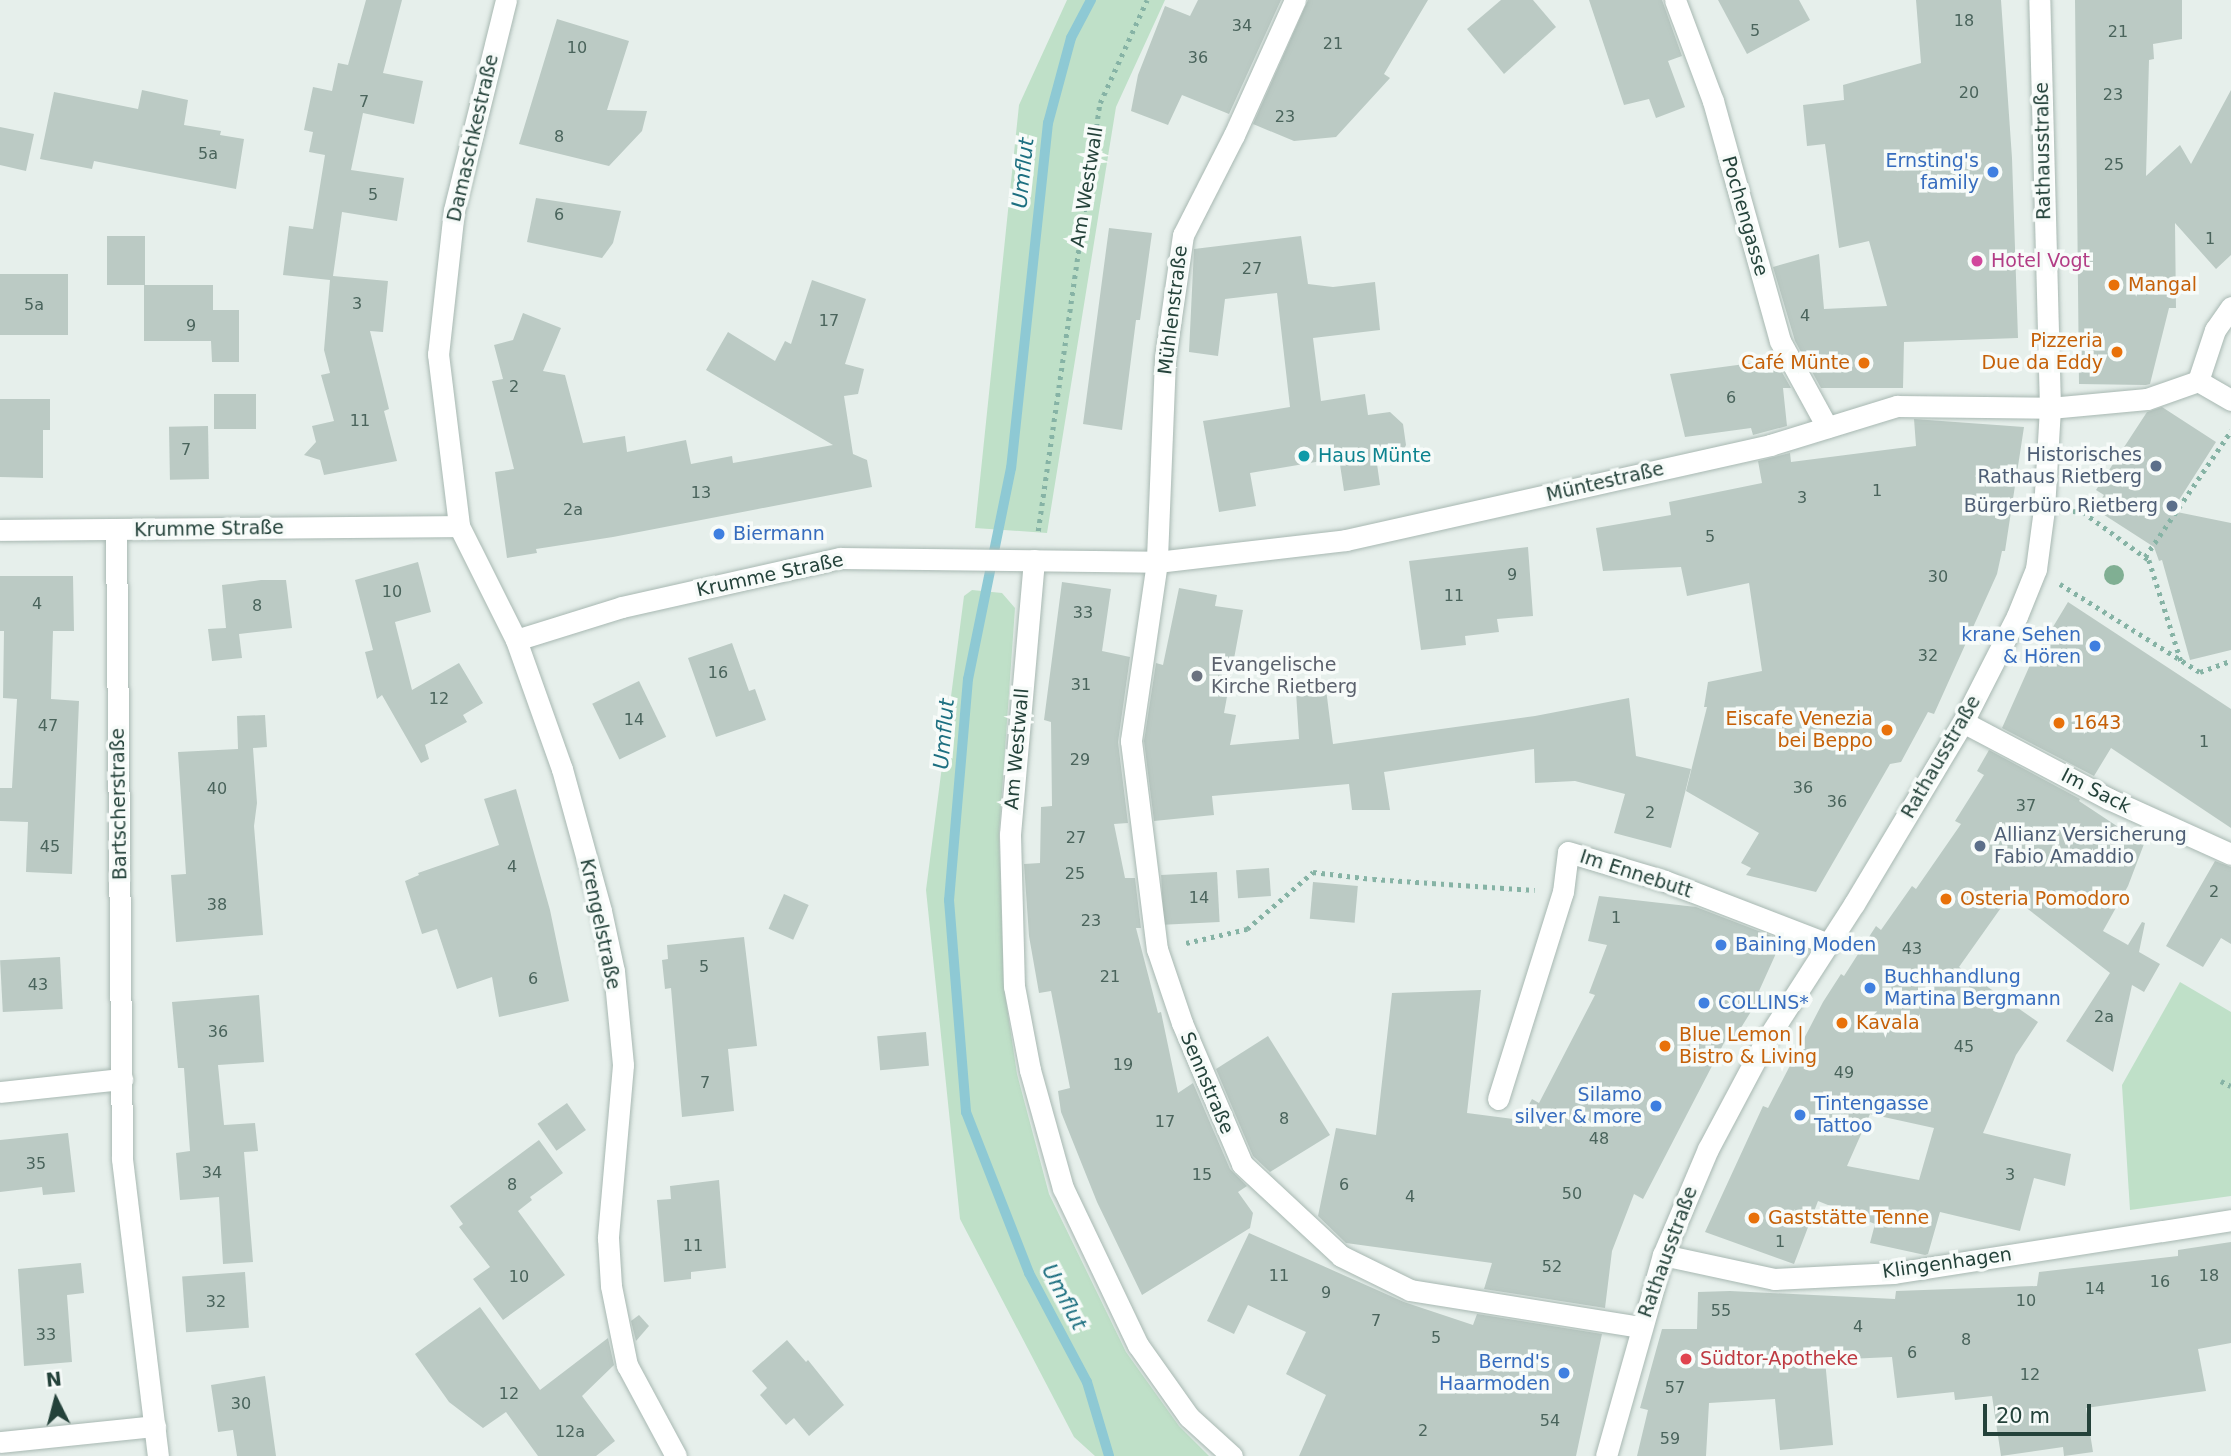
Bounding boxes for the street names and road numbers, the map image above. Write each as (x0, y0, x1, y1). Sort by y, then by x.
street label: Damaschkestraße (443, 52, 503, 224)
street label: Rathausstraße (2030, 82, 2056, 220)
street label: Am Westwall (1066, 125, 1108, 249)
street label: Pochengasse (1717, 153, 1773, 279)
street label: Mühlenstraße (1154, 244, 1192, 376)
street label: Müntestraße (1544, 457, 1666, 507)
street label: Krumme Straße (134, 516, 284, 542)
street label: Krumme Straße (694, 548, 846, 602)
street label: Am Westwall (1000, 687, 1034, 811)
street label: Rathausstraße (1897, 692, 1985, 822)
street label: Bartscherstraße (106, 728, 132, 880)
street label: Im Sack (2057, 764, 2135, 818)
street label: Im Ennebutt (1577, 845, 1695, 903)
street label: Krengelstraße (575, 857, 625, 991)
street label: Sennstraße (1175, 1029, 1239, 1137)
street label: Rathausstraße (1634, 1183, 1702, 1321)
street label: Klingenhagen (1881, 1243, 2013, 1283)

